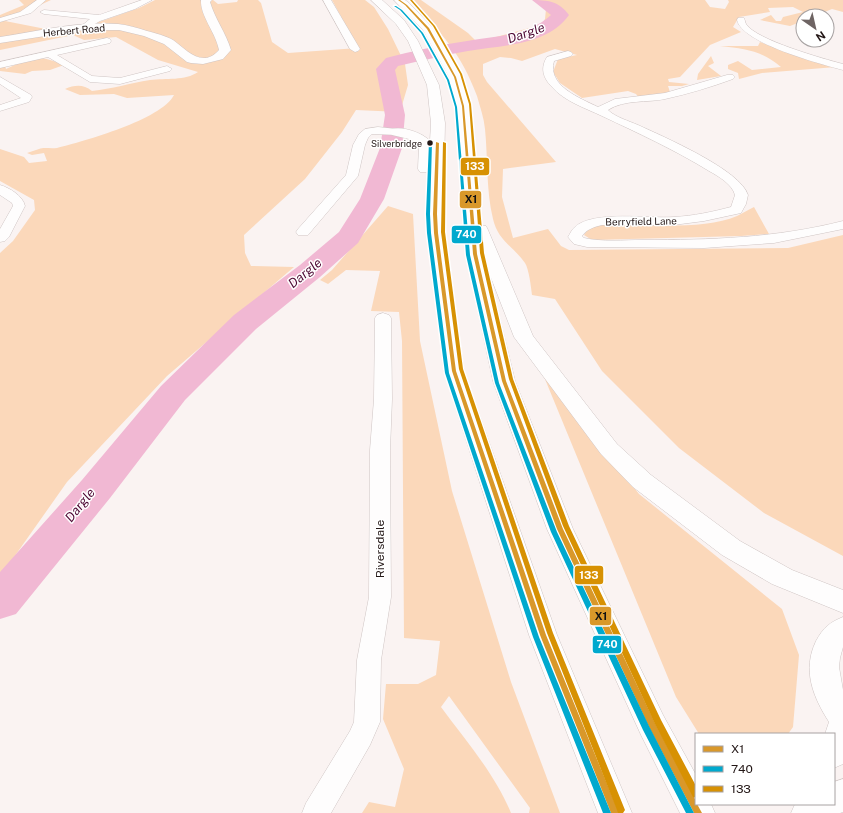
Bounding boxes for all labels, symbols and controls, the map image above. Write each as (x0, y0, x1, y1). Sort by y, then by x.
north arrow (795, 8, 835, 48)
water label: Dargle (505, 20, 547, 46)
street label: Herbert Road (42, 21, 106, 39)
text: N (814, 29, 828, 44)
place label: Silverbridge (371, 138, 422, 149)
marker: Silverbridge (425, 138, 435, 148)
line badge: 133 (460, 157, 490, 176)
text: 133 (465, 160, 485, 172)
line badge: X1 (459, 190, 482, 209)
text: X1 (465, 193, 477, 205)
street label: Berryfield Lane (605, 214, 677, 228)
line badge: 740 (451, 225, 482, 244)
text: 740 (455, 228, 477, 240)
water label: Dargle (285, 255, 325, 291)
water label: Dargle (62, 485, 98, 525)
street label: Riversdale (373, 520, 387, 578)
line badge: 133 (574, 565, 604, 585)
text: 133 (579, 569, 599, 581)
line badge: X1 (589, 606, 612, 626)
text: X1 (595, 610, 607, 622)
line badge: 740 (592, 635, 622, 654)
text: 740 (596, 638, 618, 650)
legend (695, 733, 835, 805)
text: X1 (731, 742, 744, 756)
text: 740 (731, 762, 753, 776)
text: 133 (731, 782, 751, 796)

